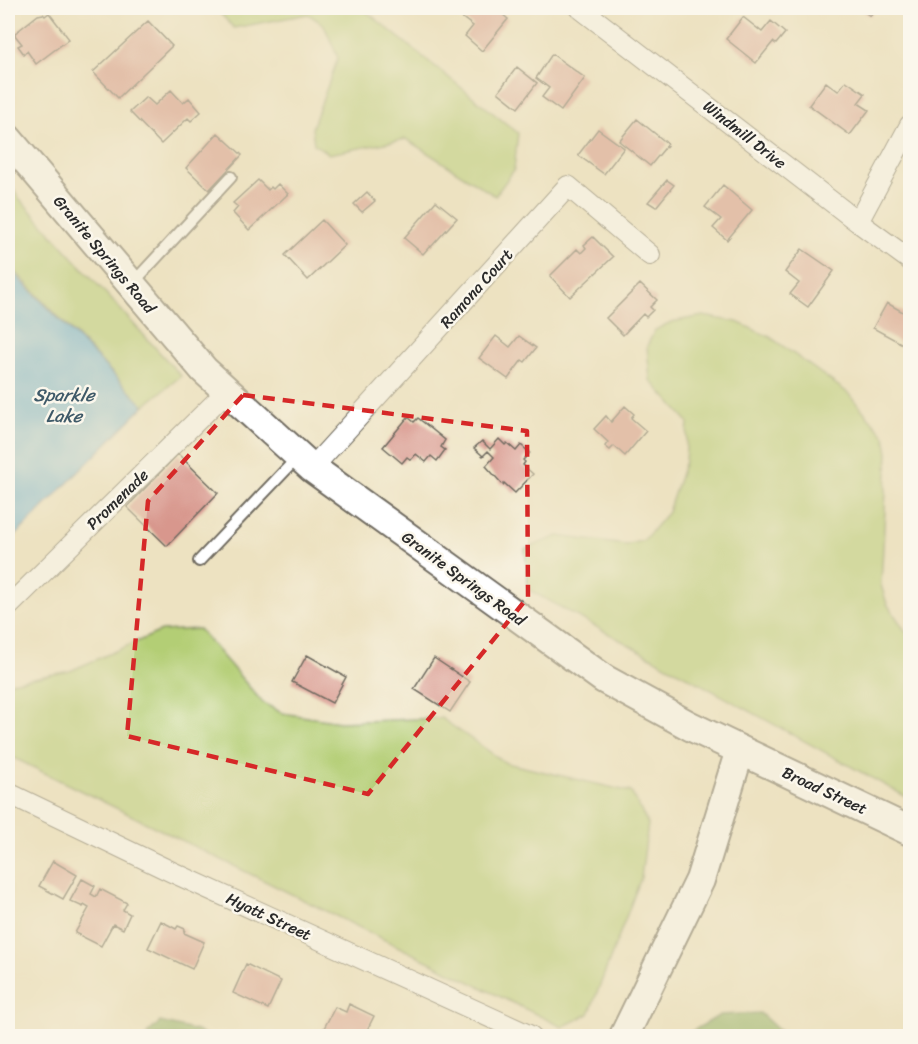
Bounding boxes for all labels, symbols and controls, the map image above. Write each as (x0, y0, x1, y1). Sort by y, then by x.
street label: Windmill Drive (696, 92, 793, 177)
street label: Granite Springs Road (46, 188, 164, 322)
street label: Ramona Court (432, 242, 520, 335)
water label: Sparkle Lake (33, 379, 96, 432)
street label: Promenade (79, 462, 156, 537)
street label: Granite Springs Road (395, 523, 533, 635)
street label: Broad Street (777, 758, 872, 823)
street label: Hyatt Street (221, 884, 316, 949)

